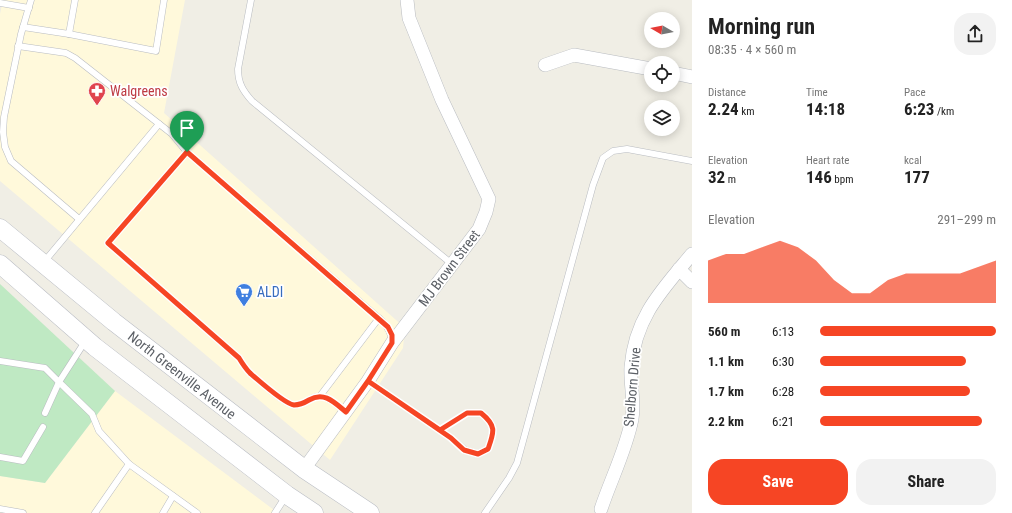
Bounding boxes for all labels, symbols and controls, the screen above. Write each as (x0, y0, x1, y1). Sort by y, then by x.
north arrow (644, 12, 680, 48)
map controls (644, 12, 680, 136)
button: share (954, 13, 996, 55)
text: Morning run (708, 14, 815, 39)
text: 08:35 · 4 × 560 m (708, 42, 796, 57)
button: locate (644, 56, 680, 92)
pharmacy icon: Walgreens (87, 81, 107, 106)
place label: Walgreens (110, 83, 168, 99)
text: Distance (708, 86, 746, 99)
text: Time (806, 86, 828, 99)
text: Pace (904, 86, 926, 99)
text: 2.24 (708, 99, 739, 119)
text: 14:18 (806, 99, 845, 119)
text: 6:23 (904, 99, 934, 119)
button: layers (644, 100, 680, 136)
text: km (739, 105, 754, 118)
text: /km (934, 105, 954, 118)
pin (170, 111, 204, 152)
icon: arrive (176, 117, 198, 139)
text: Elevation (708, 154, 748, 167)
text: Heart rate (806, 154, 849, 167)
text: kcal (904, 154, 922, 167)
text: 32 (708, 167, 725, 187)
text: 146 (806, 167, 832, 187)
text: 177 (904, 167, 930, 187)
text: m (725, 173, 736, 186)
text: bpm (832, 173, 853, 186)
text: Elevation (708, 212, 755, 227)
text: 291–299 m (937, 212, 996, 227)
street label: MJ Brown Street (415, 227, 483, 309)
supermarket icon: ALDI (234, 282, 254, 307)
place label: ALDI (257, 284, 283, 300)
text: 560 m (708, 324, 740, 339)
text: 6:13 (772, 324, 794, 339)
street label: North Greenville Avenue (125, 328, 239, 422)
street label: Shelborn Drive (621, 346, 643, 428)
text: 1.1 km (708, 354, 744, 369)
text: 6:30 (772, 354, 794, 369)
text: 1.7 km (708, 384, 744, 399)
text: 6:28 (772, 384, 794, 399)
text: 2.2 km (708, 414, 744, 429)
text: 6:21 (772, 414, 794, 429)
button: Save (708, 459, 848, 505)
button: Share (856, 459, 996, 505)

